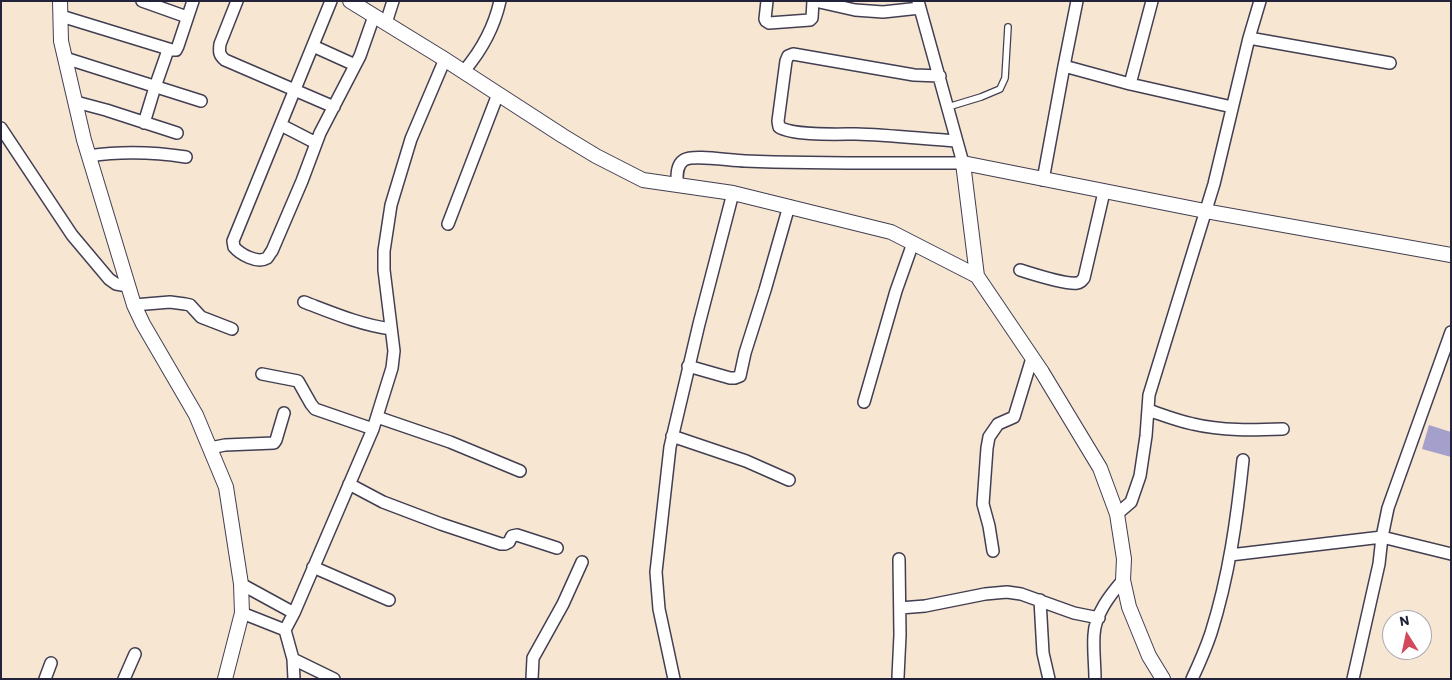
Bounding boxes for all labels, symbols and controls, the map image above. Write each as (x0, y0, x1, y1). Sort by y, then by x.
north arrow (1382, 610, 1432, 660)
text: N (1398, 612, 1411, 630)

